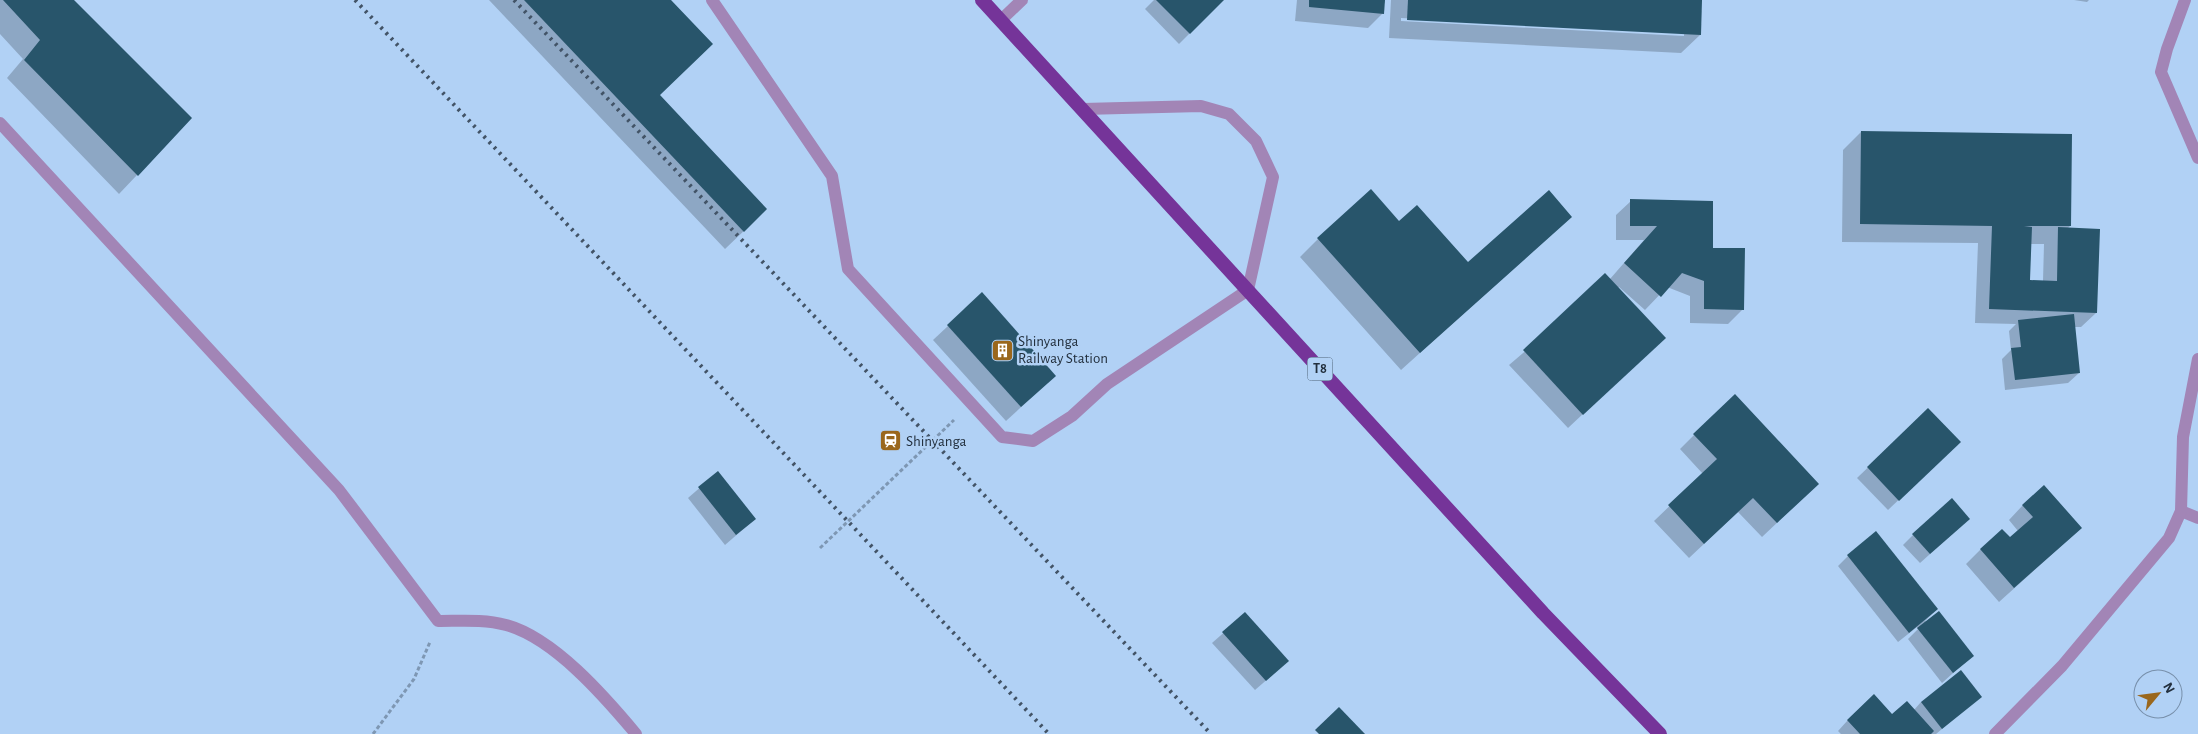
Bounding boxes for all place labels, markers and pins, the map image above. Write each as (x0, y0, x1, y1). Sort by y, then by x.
place label: Shinyanga Railway Station (1018, 334, 1108, 366)
building icon: Shinyanga Railway Station (990, 338, 1014, 362)
station icon: Shinyanga (878, 429, 902, 453)
place label: Shinyanga (906, 434, 967, 449)

